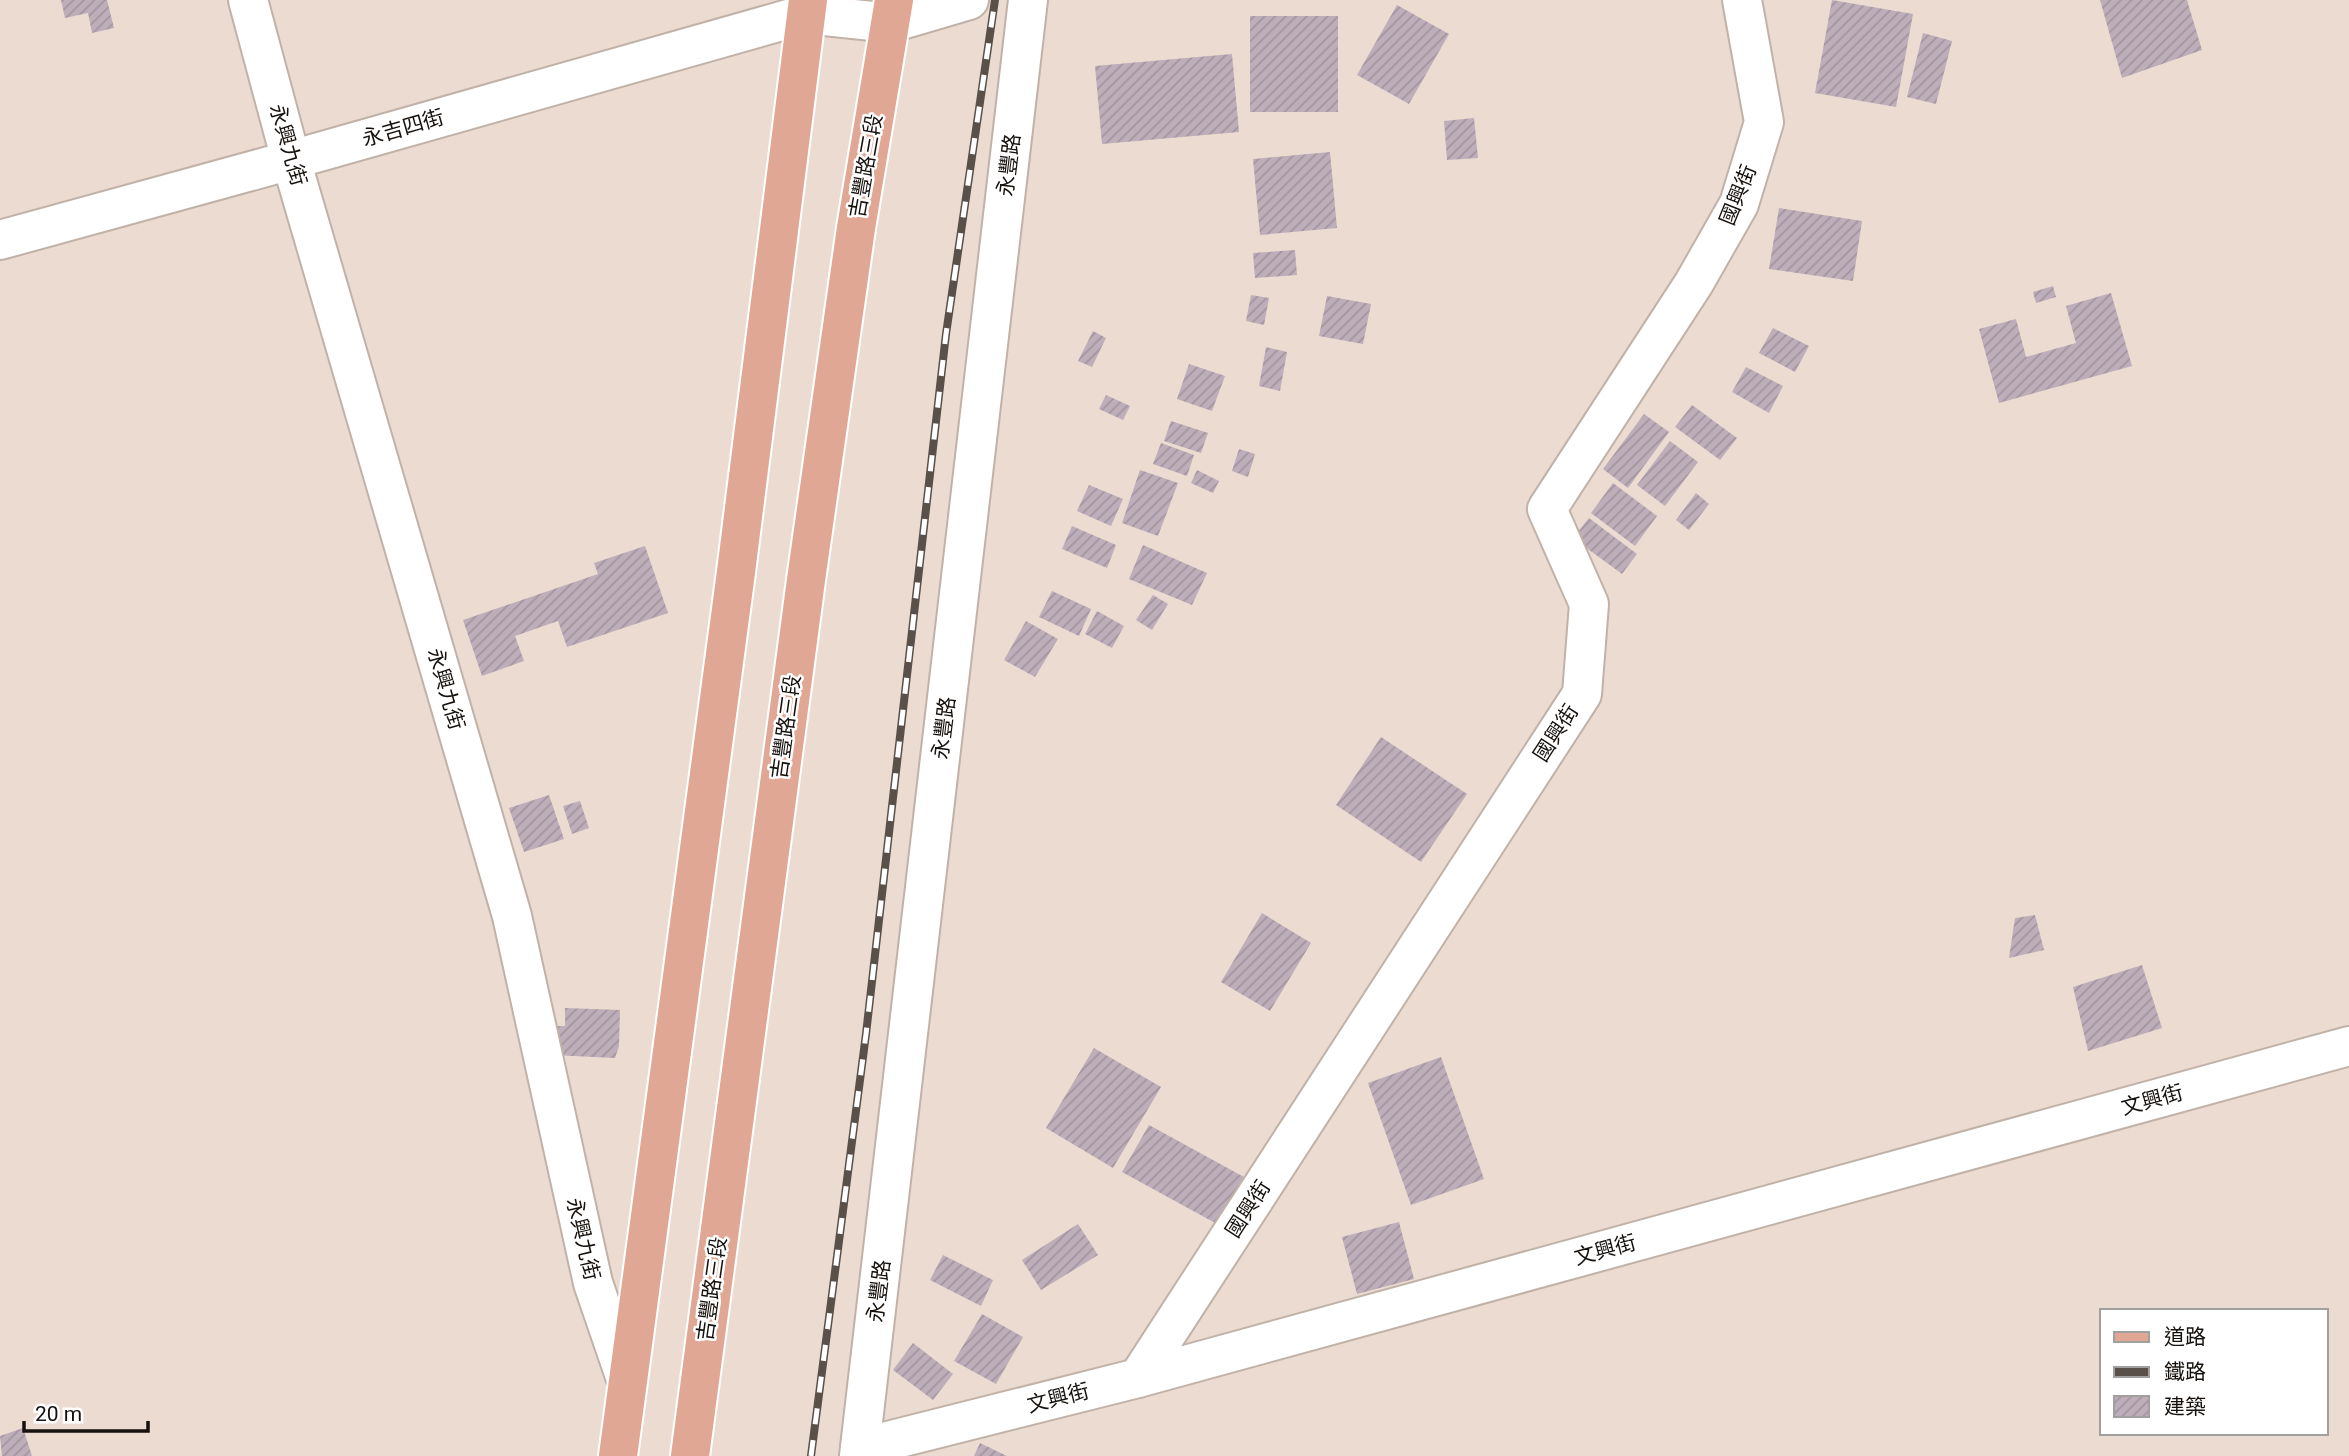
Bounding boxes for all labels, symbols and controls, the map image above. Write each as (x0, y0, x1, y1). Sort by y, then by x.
street label: 永興九街 (265, 101, 311, 189)
street label: 永吉四街 (359, 105, 447, 151)
street label: 吉豐路三段 (845, 112, 887, 220)
street label: 永豐路 (993, 132, 1025, 198)
street label: 國興街 (1715, 161, 1761, 229)
street label: 永興九街 (423, 645, 469, 733)
street label: 吉豐路三段 (767, 673, 805, 781)
street label: 永豐路 (928, 695, 960, 761)
street label: 國興街 (1529, 700, 1583, 766)
street label: 文興街 (2118, 1080, 2186, 1120)
street label: 國興街 (1221, 1176, 1275, 1242)
street label: 永興九街 (562, 1195, 604, 1283)
street label: 文興街 (1571, 1230, 1639, 1270)
street label: 吉豐路三段 (693, 1235, 731, 1343)
street label: 永豐路 (863, 1258, 895, 1324)
legend (2100, 1309, 2328, 1435)
text: 道路 (2164, 1325, 2206, 1349)
text: 鐵路 (2164, 1360, 2206, 1384)
street label: 文興街 (1025, 1379, 1091, 1417)
scale bar (24, 1390, 149, 1434)
text: 建築 (2164, 1395, 2206, 1419)
text: 20 m (35, 1402, 82, 1426)

